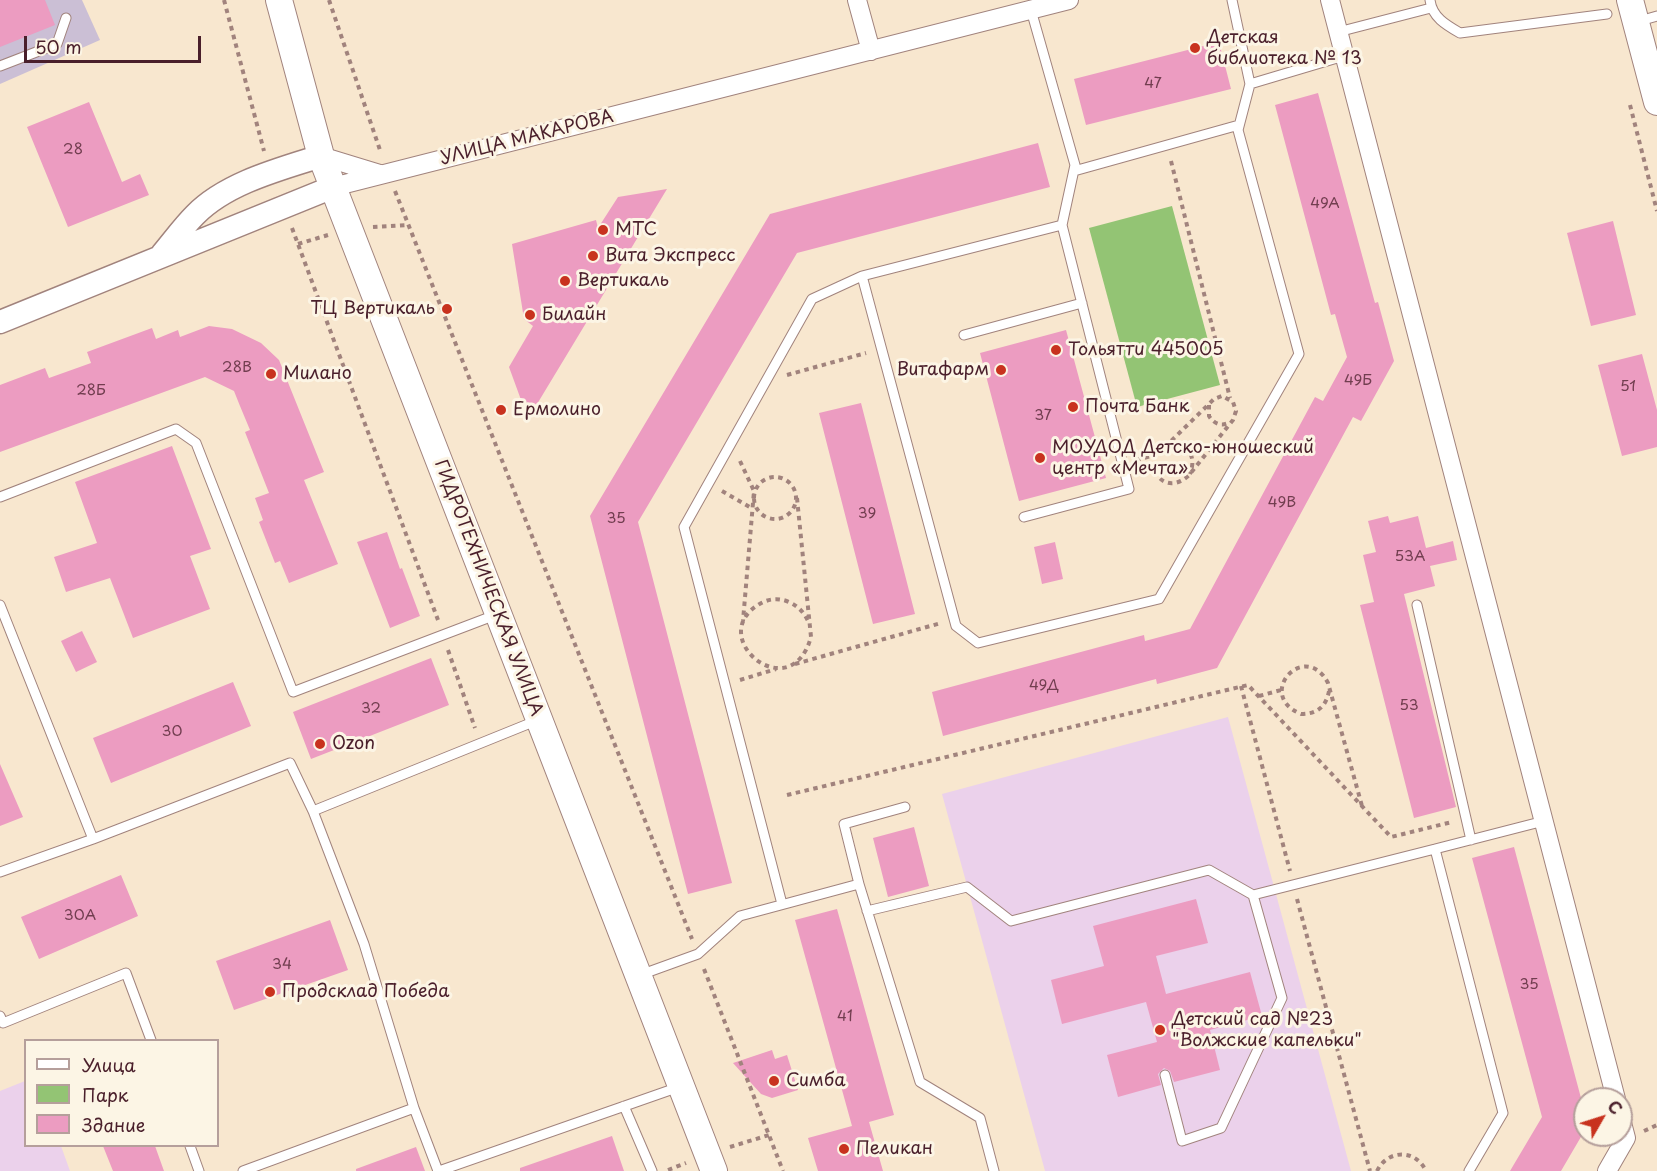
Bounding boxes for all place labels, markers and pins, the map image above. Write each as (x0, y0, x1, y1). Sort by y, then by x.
place label: Детская библиотека № 13 (1207, 27, 1362, 70)
marker: Детская библиотека № 13 (1188, 41, 1202, 55)
place label: МТС (615, 219, 657, 241)
marker: МТС (596, 223, 610, 237)
place label: Вита Экспресс (605, 245, 736, 267)
marker: Вита Экспресс (586, 249, 600, 263)
place label: Вертикаль (577, 270, 669, 292)
marker: Вертикаль (558, 274, 572, 288)
place label: ТЦ Вертикаль (310, 298, 435, 320)
marker: ТЦ Вертикаль (440, 302, 454, 316)
place label: Билайн (542, 304, 606, 326)
marker: Билайн (523, 308, 537, 322)
place label: Тольятти 445005 (1068, 339, 1224, 361)
marker: Тольятти 445005 (1049, 343, 1063, 357)
place label: Витафарм (896, 359, 989, 381)
place label: Милано (283, 363, 352, 385)
marker: Витафарм (994, 363, 1008, 377)
marker: Милано (264, 367, 278, 381)
place label: Почта Банк (1085, 396, 1189, 418)
place label: Ермолино (513, 399, 601, 421)
marker: Почта Банк (1066, 400, 1080, 414)
marker: Ермолино (494, 403, 508, 417)
place label: МОУДОД Детско-юношеский центр «Мечта» (1052, 437, 1314, 480)
marker: МОУДОД Детско-юношеский центр «Мечта» (1033, 451, 1047, 465)
place label: Ozon (332, 733, 375, 755)
marker: Ozon (313, 737, 327, 751)
place label: Продсклад Победа (282, 981, 449, 1003)
marker: Продсклад Победа (263, 985, 277, 999)
place label: Детский сад №23 "Волжские капельки" (1172, 1009, 1362, 1052)
marker: Детский сад №23 "Волжские капельки" (1153, 1023, 1167, 1037)
place label: Симба (786, 1070, 845, 1092)
marker: Симба (767, 1074, 781, 1088)
place label: Пеликан (856, 1138, 933, 1160)
marker: Пеликан (837, 1142, 851, 1156)

